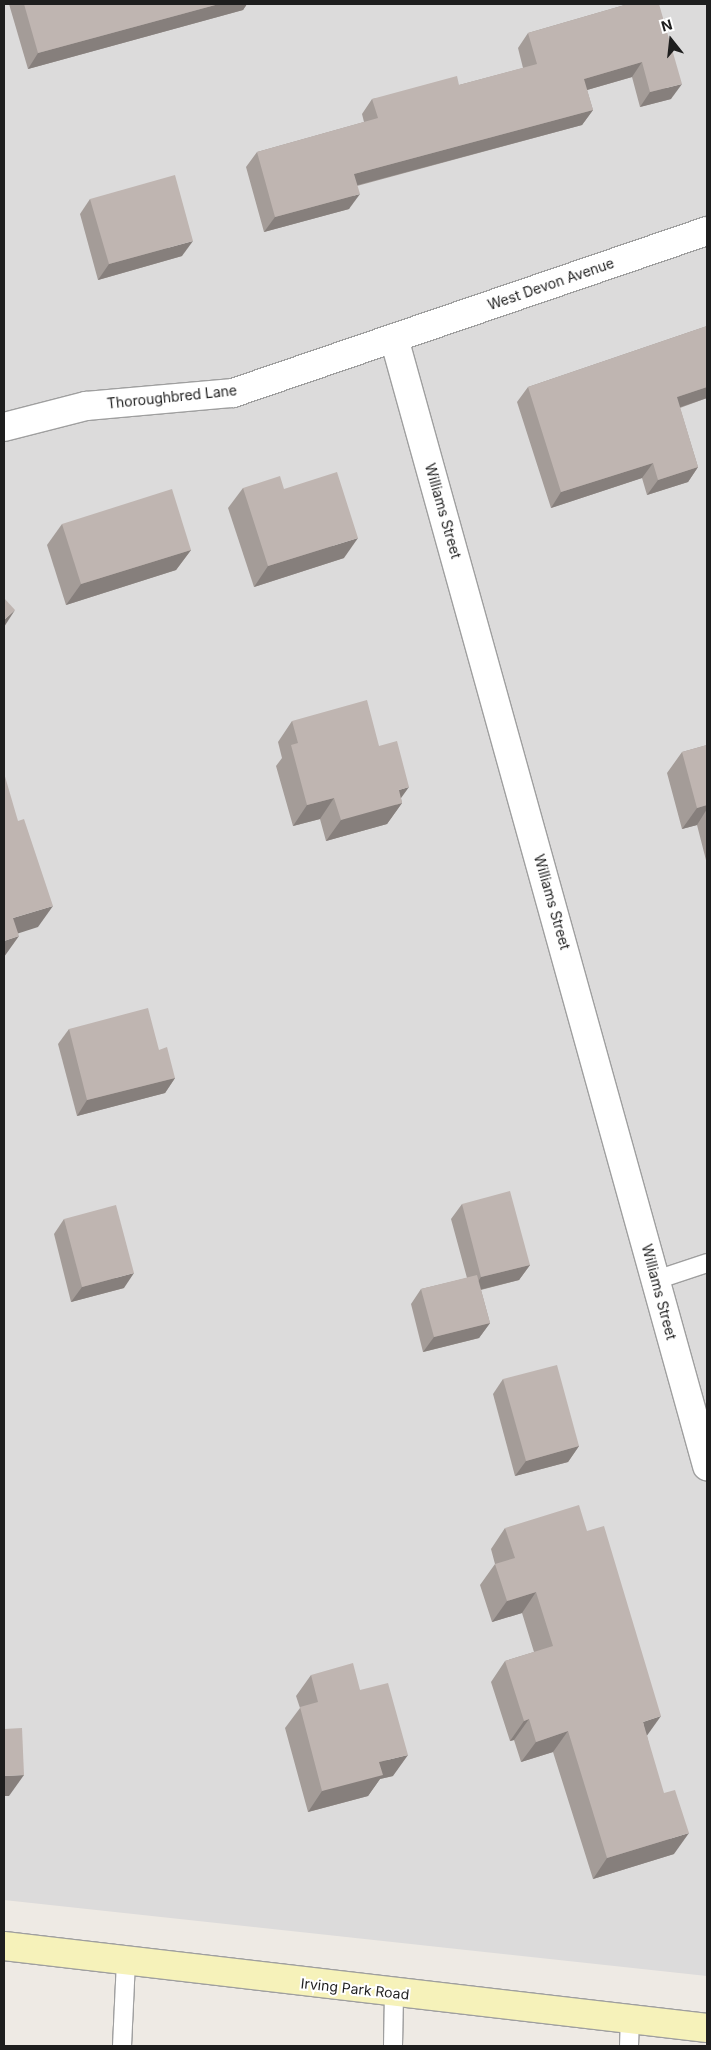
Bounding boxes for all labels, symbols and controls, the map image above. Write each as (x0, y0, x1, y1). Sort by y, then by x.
north arrow (646, 15, 696, 65)
text: N (659, 15, 674, 35)
street label: West Devon Avenue (486, 254, 616, 314)
street label: Thoroughbred Lane (106, 382, 238, 412)
street label: Williams Street (421, 461, 465, 561)
street label: Williams Street (530, 852, 574, 952)
street label: Williams Street (638, 1242, 680, 1342)
street label: Irving Park Road (300, 1975, 410, 2003)

